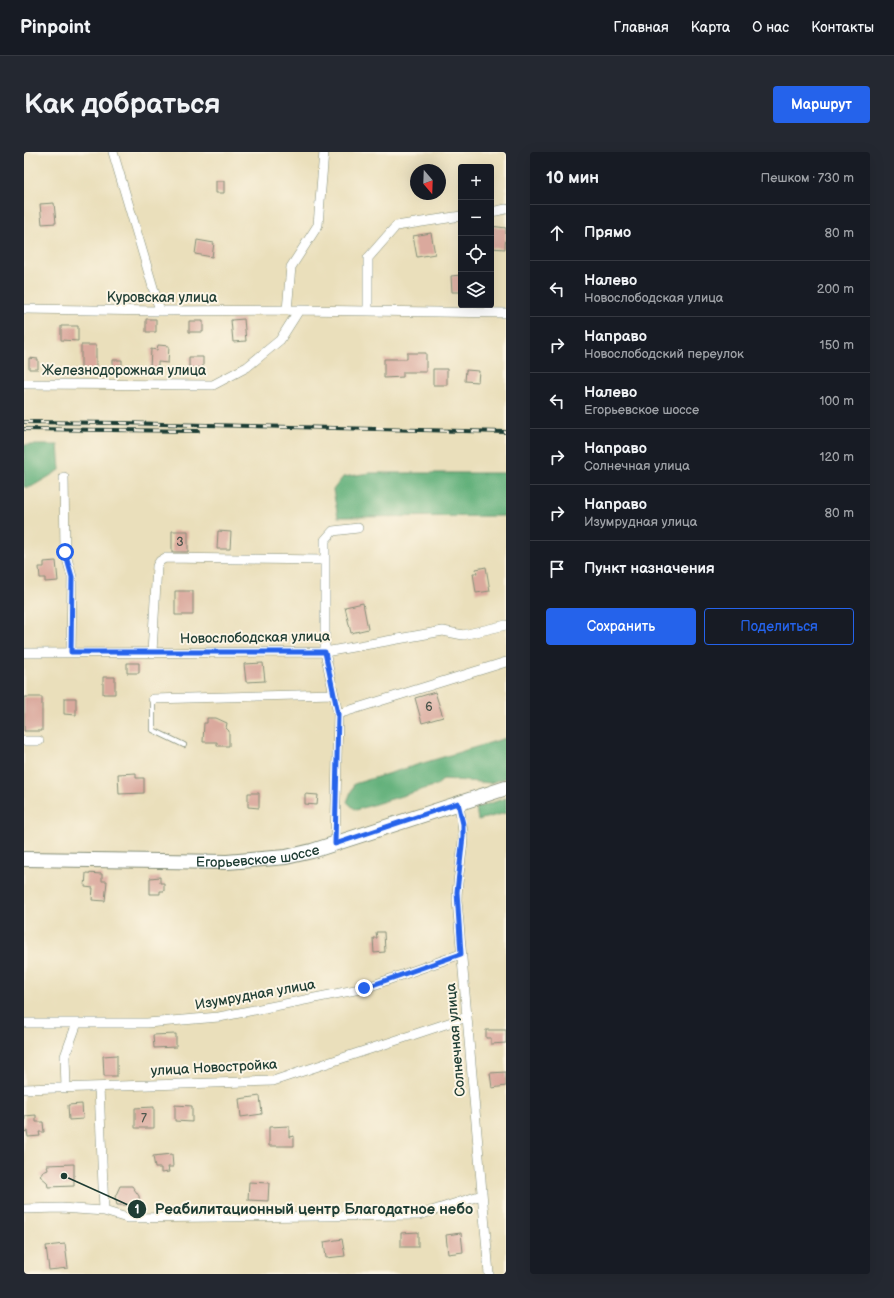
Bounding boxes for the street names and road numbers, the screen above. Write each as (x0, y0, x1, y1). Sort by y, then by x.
street label: Куровская улица (107, 289, 218, 306)
street label: Железнодорожная улица (42, 362, 207, 379)
street label: Новослободская улица (180, 628, 331, 647)
street label: Егорьевское шоссе (196, 841, 322, 871)
street label: Изумрудная улица (193, 975, 317, 1013)
street label: Солнечная улица (442, 982, 469, 1098)
street label: улица Новостройка (150, 1056, 279, 1079)

